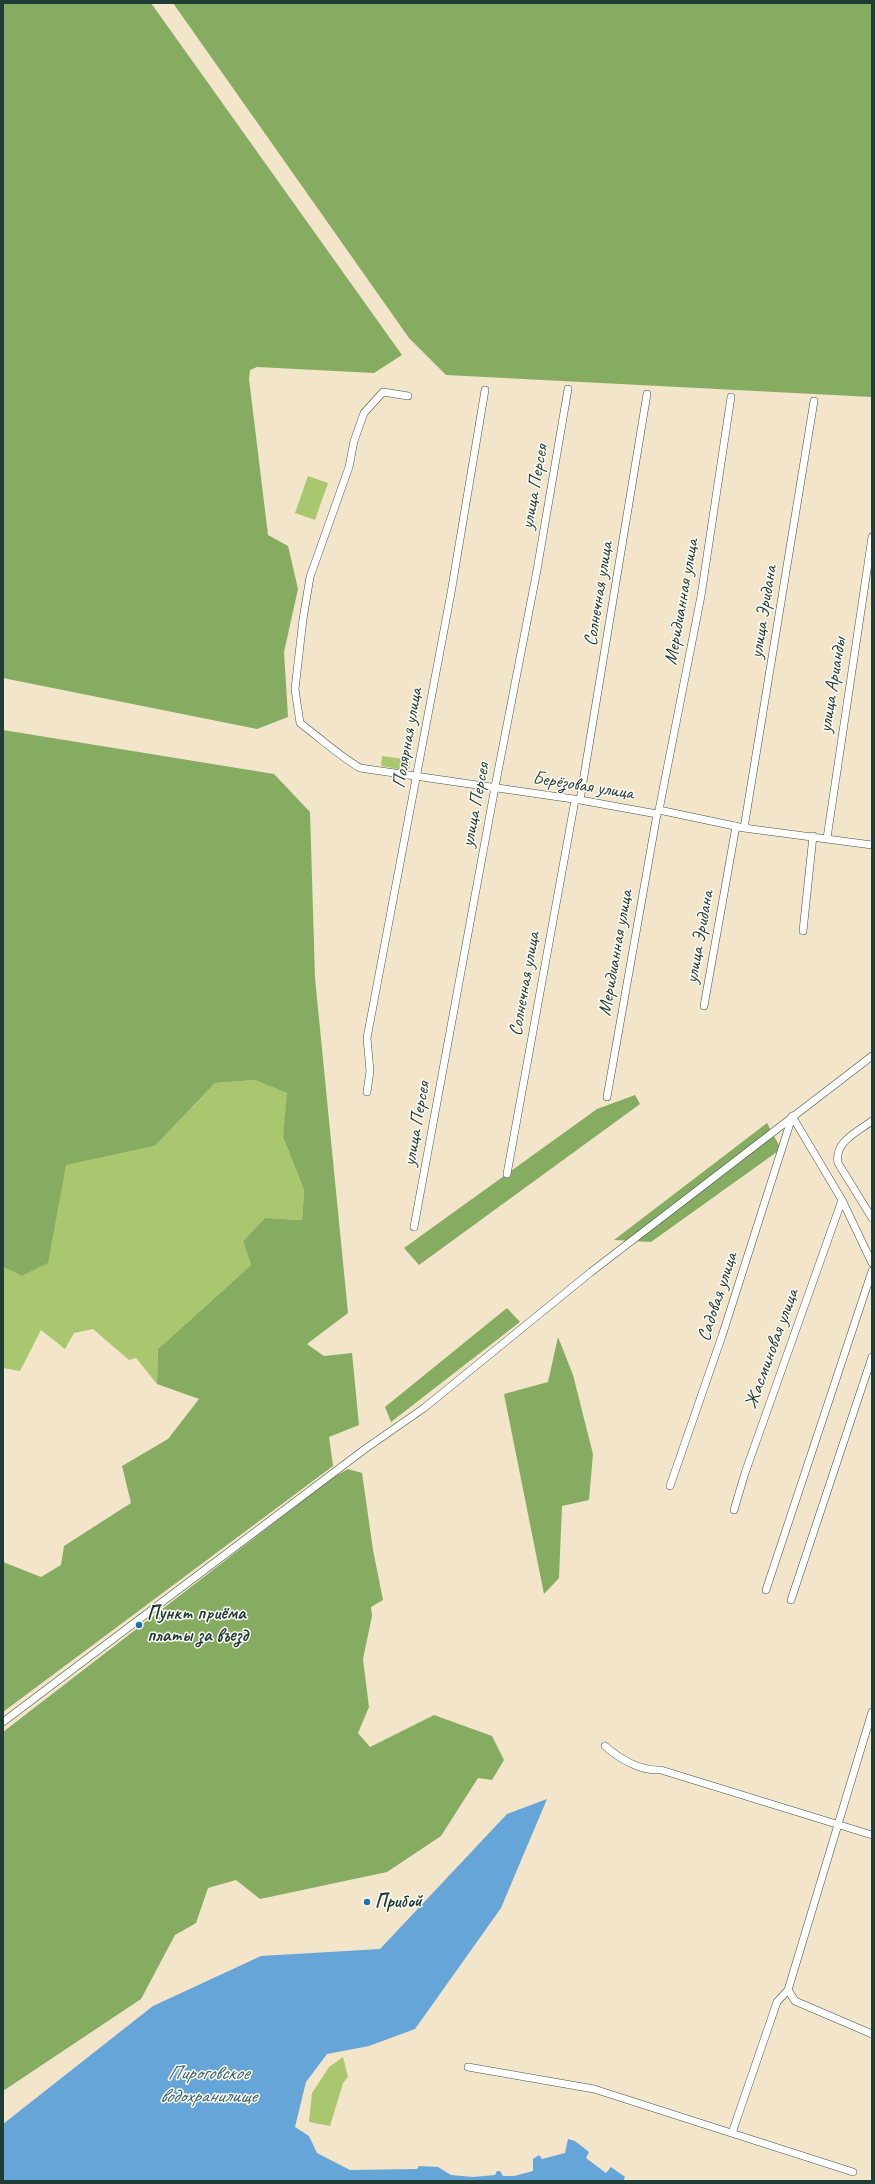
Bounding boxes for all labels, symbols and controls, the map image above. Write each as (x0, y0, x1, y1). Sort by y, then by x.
street label: улица Персея (516, 443, 554, 531)
street label: Меридианная улица (660, 537, 704, 667)
street label: Солнечная улица (579, 540, 619, 648)
street label: улица Эридана (745, 564, 783, 660)
street label: улица Арианды (814, 636, 852, 734)
street label: Полярная улица (388, 686, 428, 790)
street label: улица Персея (457, 761, 495, 849)
street label: Берёзовая улица (531, 767, 635, 805)
street label: Меридианная улица (594, 888, 638, 1018)
street label: улица Эридана (681, 889, 719, 985)
street label: Солнечная улица (505, 930, 545, 1038)
street label: улица Персея (398, 1080, 436, 1168)
street label: Садовая улица (693, 1250, 743, 1344)
street label: Жасминовая улица (740, 1286, 804, 1412)
place label: Пункт приёма платы за въезд (147, 1603, 248, 1647)
marker: Пункт приёма платы за въезд (134, 1620, 144, 1630)
place label: Прибой (375, 1891, 422, 1913)
marker: Прибой (362, 1897, 372, 1907)
water label: Пироговское водохранилище (160, 2062, 256, 2109)

